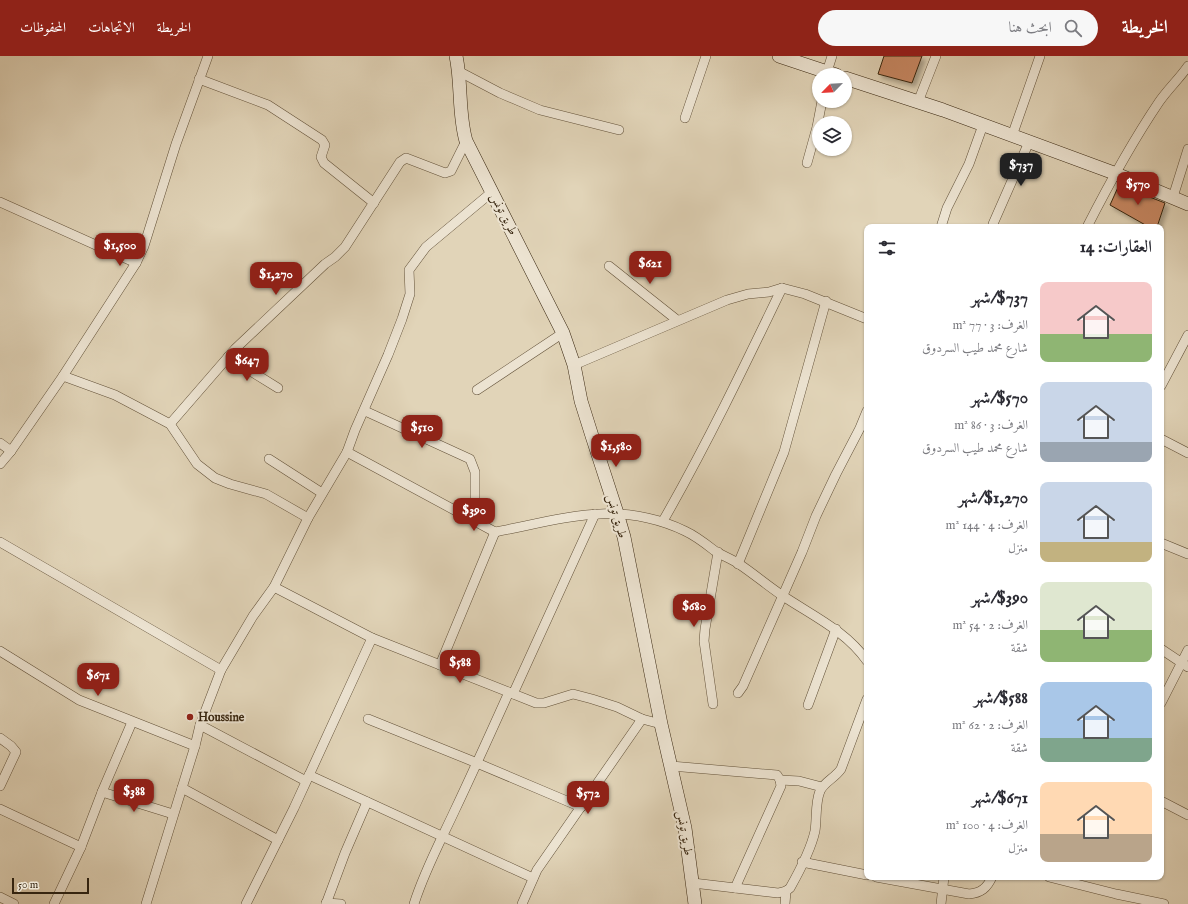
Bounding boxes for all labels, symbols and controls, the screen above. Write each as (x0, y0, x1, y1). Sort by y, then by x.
search box (818, 10, 1098, 46)
text: الخريطة (1122, 16, 1168, 40)
icon: search (1062, 17, 1084, 39)
text: ابحث هنا (1008, 18, 1052, 37)
text: المحفوظات (20, 19, 66, 37)
text: الاتجاهات (88, 19, 135, 37)
text: الخريطة (157, 19, 191, 37)
north arrow (812, 68, 852, 108)
map controls (812, 68, 852, 156)
button: layers (812, 116, 852, 156)
pin: $737 (997, 153, 1045, 187)
text: $737 (1009, 157, 1033, 174)
pin: $570 (1114, 172, 1162, 206)
text: $570 (1126, 176, 1150, 193)
street label: طريق تونس (486, 191, 521, 238)
pin: $1,500 (87, 233, 153, 267)
text: $1,500 (104, 237, 136, 254)
icon: filters (876, 237, 898, 259)
text: العقارات: 14 (1080, 237, 1152, 258)
pin: $621 (626, 251, 674, 285)
text: $621 (638, 255, 662, 272)
pin: $1,270 (243, 262, 309, 296)
text: $1,270 (259, 266, 293, 283)
text: $737/شهر (971, 288, 1028, 309)
icon: home (1072, 298, 1120, 346)
text: الغرف: 3 · 77 m² (953, 317, 1028, 334)
text: شارع محمد طيب السردوق (922, 340, 1028, 357)
pin: $647 (223, 348, 271, 382)
text: $647 (235, 352, 259, 369)
text: $570/شهر (971, 388, 1028, 409)
icon: home (1072, 398, 1120, 446)
pin: $510 (398, 415, 446, 449)
text: الغرف: 3 · 86 m² (954, 417, 1028, 434)
text: $510 (410, 419, 434, 436)
pin: $1,580 (583, 434, 649, 468)
text: $1,580 (600, 438, 632, 455)
text: شارع محمد طيب السردوق (922, 440, 1028, 457)
text: $1,270/شهر (958, 488, 1028, 509)
street label: طريق تونس (602, 492, 630, 540)
pin: $390 (450, 498, 498, 532)
icon: home (1072, 498, 1120, 546)
text: $390 (462, 502, 486, 519)
text: الغرف: 4 · 144 m² (946, 517, 1028, 534)
text: منزل (1008, 540, 1028, 557)
text: $390/شهر (971, 588, 1028, 609)
pin: $680 (670, 594, 718, 628)
text: $680 (682, 598, 706, 615)
icon: home (1072, 598, 1120, 646)
text: الغرف: 2 · 54 m² (952, 617, 1028, 634)
text: شقة (1011, 640, 1028, 657)
pin: $588 (436, 650, 484, 684)
text: $588 (449, 654, 471, 671)
pin: $671 (74, 663, 122, 697)
text: $671 (86, 667, 110, 684)
text: $588/شهر (974, 688, 1028, 709)
icon: home (1072, 698, 1120, 746)
place label: Houssine (198, 710, 245, 725)
marker: Houssine (185, 712, 195, 722)
text: الغرف: 2 · 62 m² (952, 717, 1028, 734)
text: شقة (1011, 740, 1028, 757)
pin: $388 (110, 779, 158, 813)
pin: $572 (564, 781, 612, 815)
text: $388 (123, 783, 145, 800)
text: $572 (576, 785, 600, 802)
text: $671/شهر (972, 788, 1028, 809)
icon: home (1072, 798, 1120, 846)
street label: طريق تونس (672, 810, 696, 857)
text: الغرف: 4 · 100 m² (946, 817, 1028, 834)
text: منزل (1008, 840, 1028, 857)
scale bar (12, 876, 89, 895)
text: 50 m (18, 878, 38, 892)

